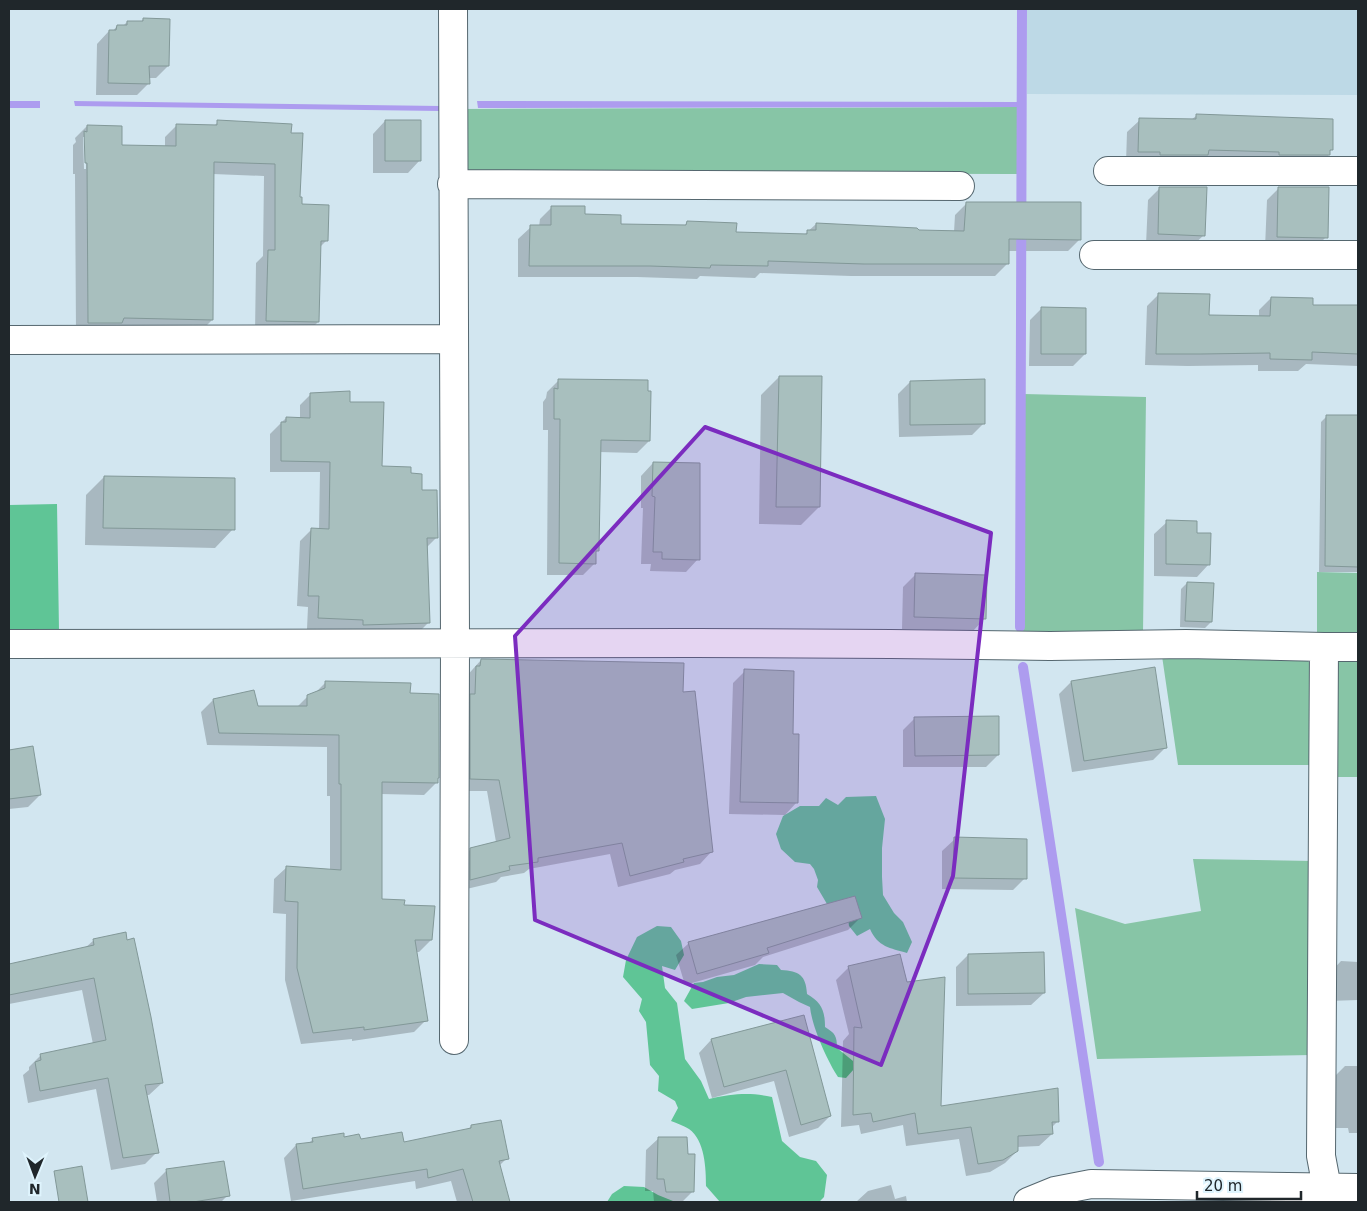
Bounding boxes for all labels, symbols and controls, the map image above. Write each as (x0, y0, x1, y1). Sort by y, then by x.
north arrow (10, 1151, 60, 1201)
scale bar (1197, 1168, 1301, 1200)
text: 20 m (1204, 1177, 1242, 1195)
text: N (29, 1181, 41, 1197)

